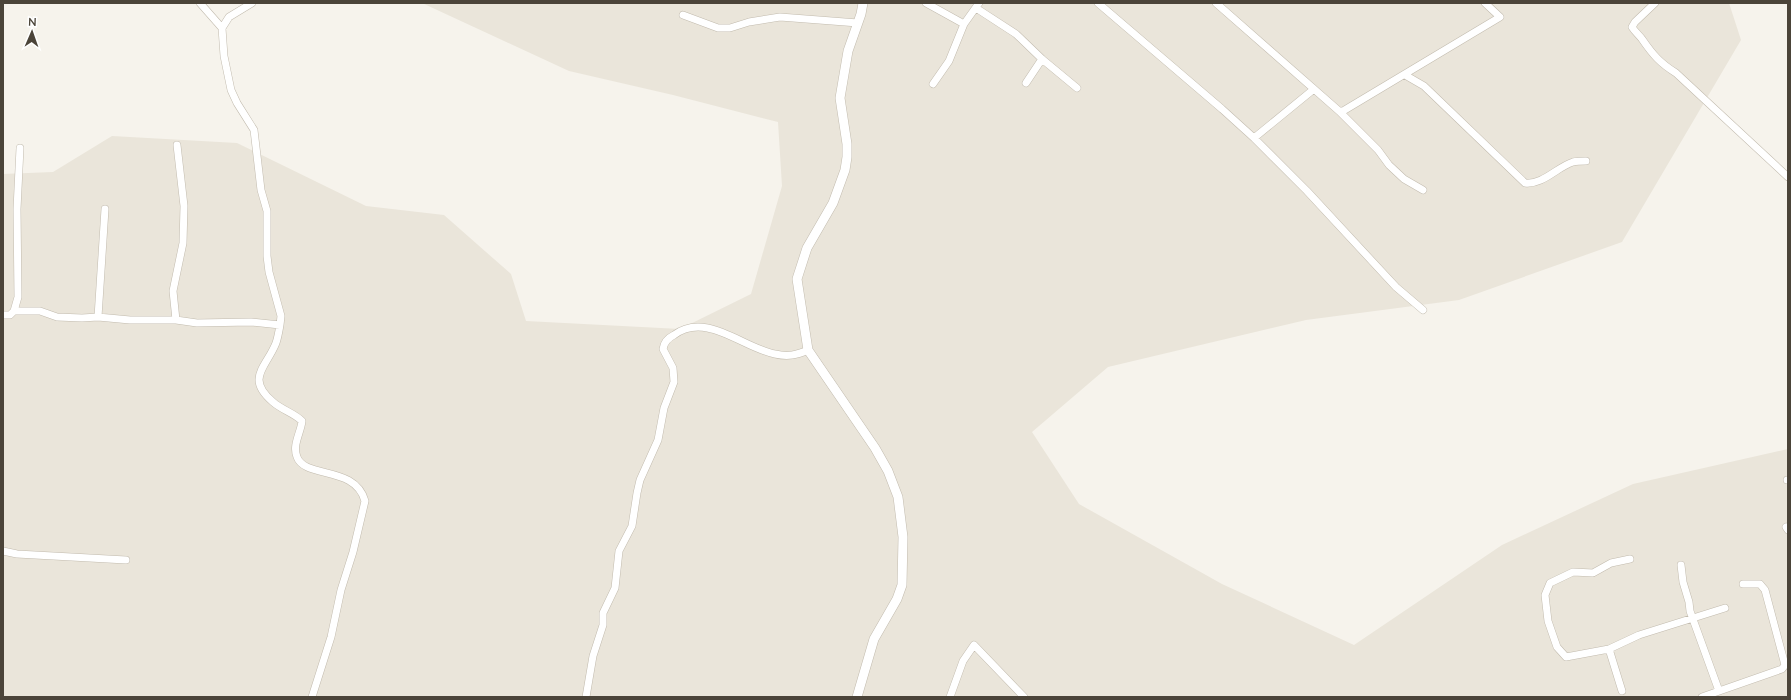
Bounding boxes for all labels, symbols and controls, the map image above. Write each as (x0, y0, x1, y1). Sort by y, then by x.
north arrow (12, 12, 52, 52)
text: N (28, 15, 37, 28)

